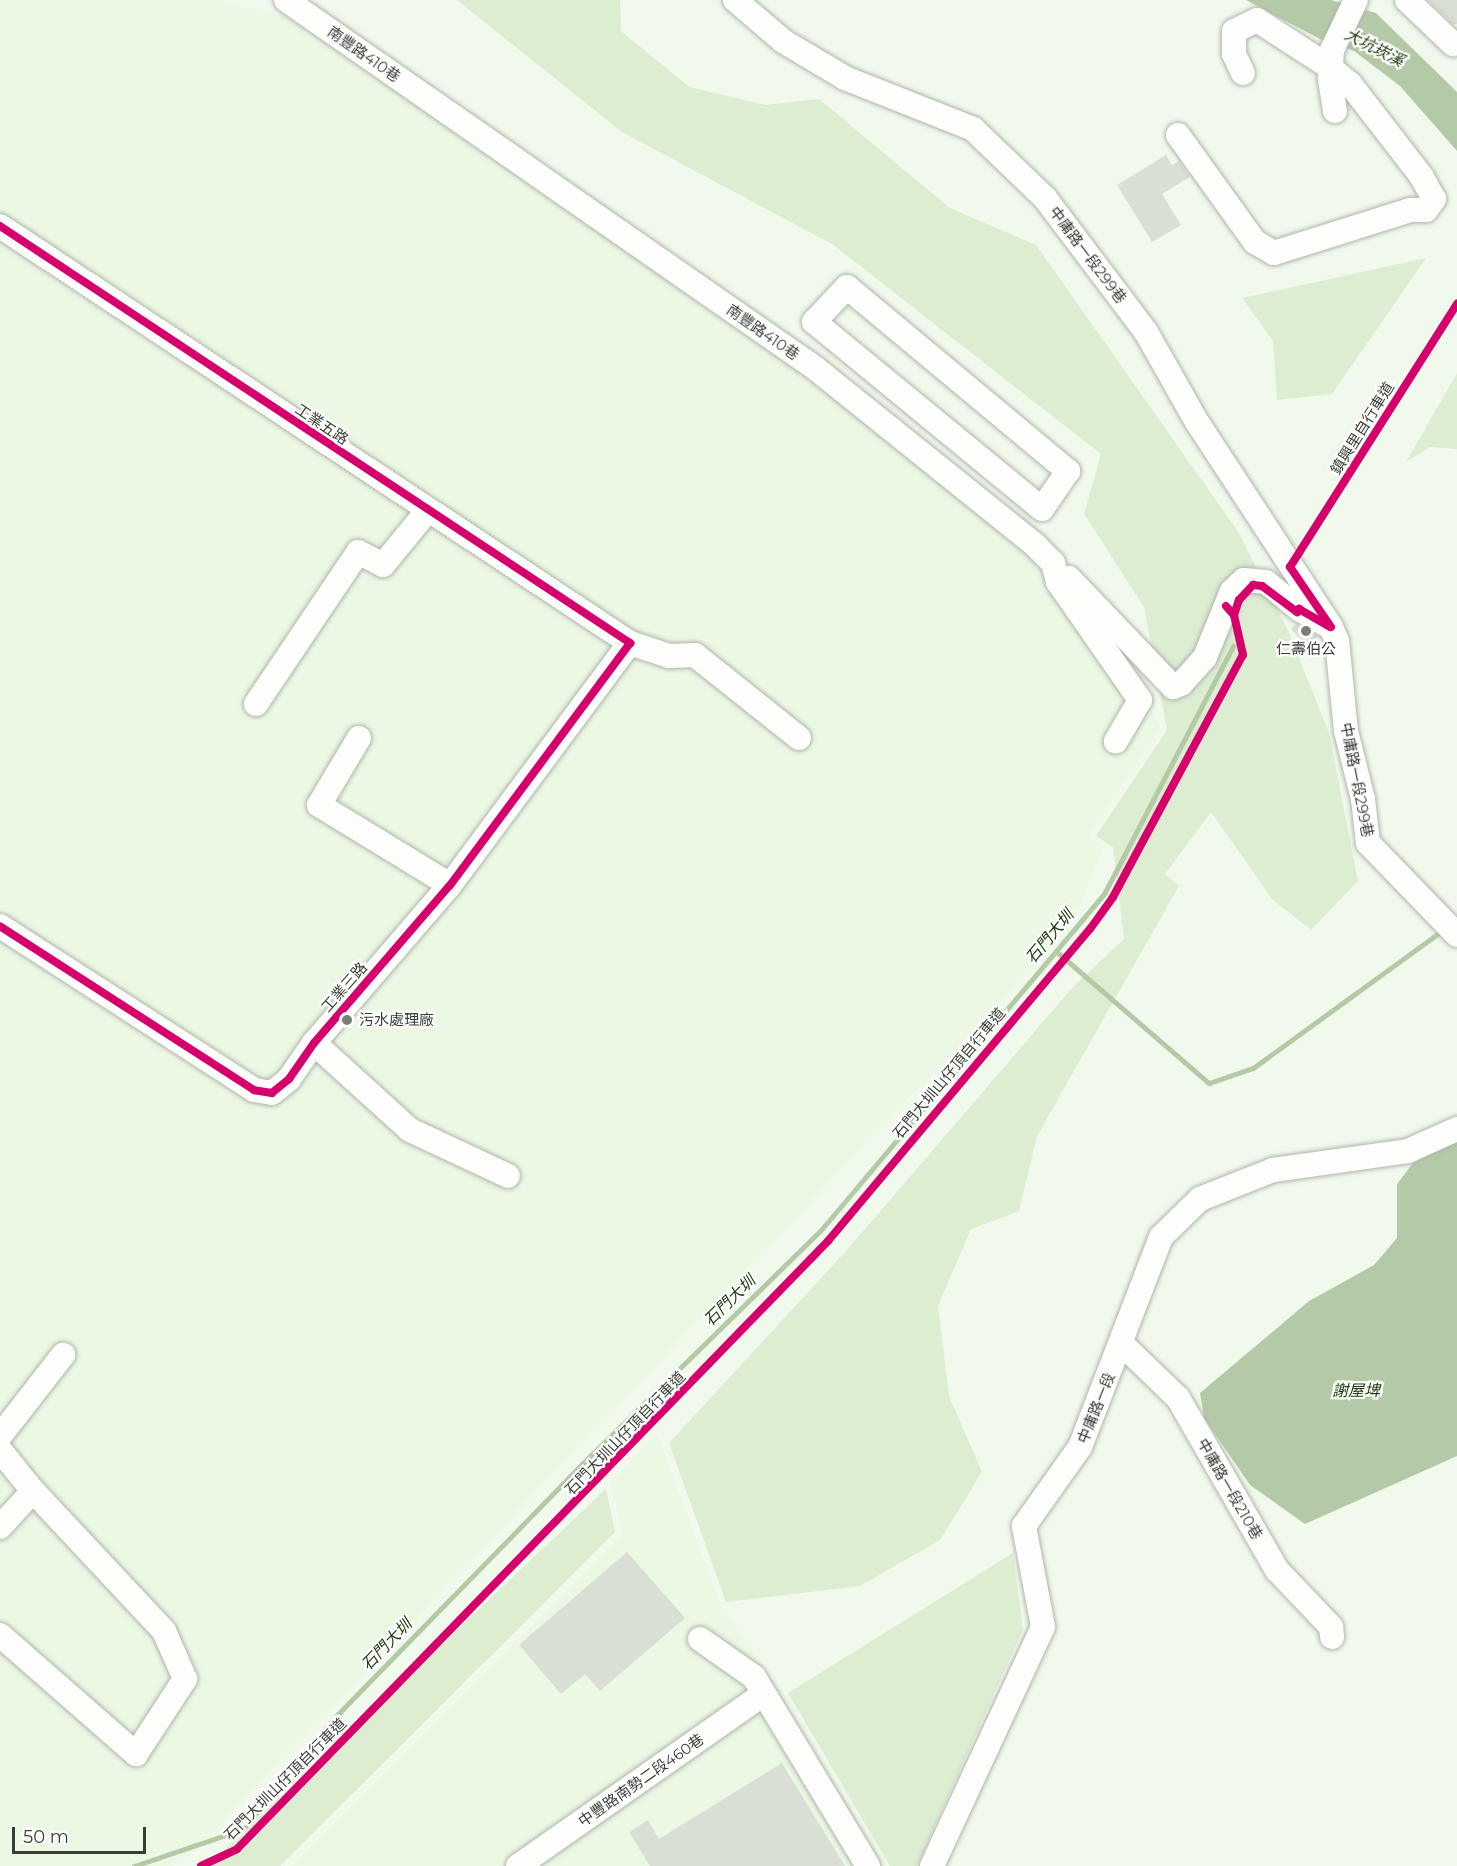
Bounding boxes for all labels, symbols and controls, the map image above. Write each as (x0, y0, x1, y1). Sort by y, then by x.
street label: 南豐路410巷 (324, 22, 404, 86)
water label: 大坑崁溪 (1341, 25, 1407, 71)
street label: 中庸路一段299巷 (1046, 203, 1130, 307)
street label: 南豐路410巷 (723, 300, 803, 364)
street label: 鎮興里自行車道 (1327, 379, 1397, 477)
street label: 工業五路 (292, 400, 352, 448)
marker: 仁壽伯公 (1299, 624, 1313, 638)
place label: 仁壽伯公 (1276, 640, 1336, 658)
street label: 中庸路一段299巷 (1337, 721, 1377, 839)
water label: 石門大圳 (1022, 906, 1078, 968)
street label: 工業三路 (318, 958, 370, 1016)
street label: 石門大圳山仔頂自行車道 (889, 1004, 1009, 1142)
place label: 污水處理廠 (359, 1011, 434, 1029)
marker: 污水處理廠 (340, 1013, 354, 1027)
water label: 石門大圳 (700, 1272, 760, 1330)
street label: 石門大圳山仔頂自行車道 (561, 1367, 689, 1499)
street label: 中庸路一段 (1074, 1370, 1118, 1446)
water label: 謝屋埤 (1332, 1381, 1380, 1401)
street label: 中庸路一段210巷 (1194, 1435, 1266, 1543)
water label: 石門大圳 (358, 1615, 416, 1675)
street label: 石門大圳山仔頂自行車道 (220, 1714, 350, 1844)
street label: 中豐路南勢二段460巷 (575, 1730, 707, 1830)
scale bar (15, 1815, 148, 1853)
text: 50 m (23, 1826, 69, 1848)

